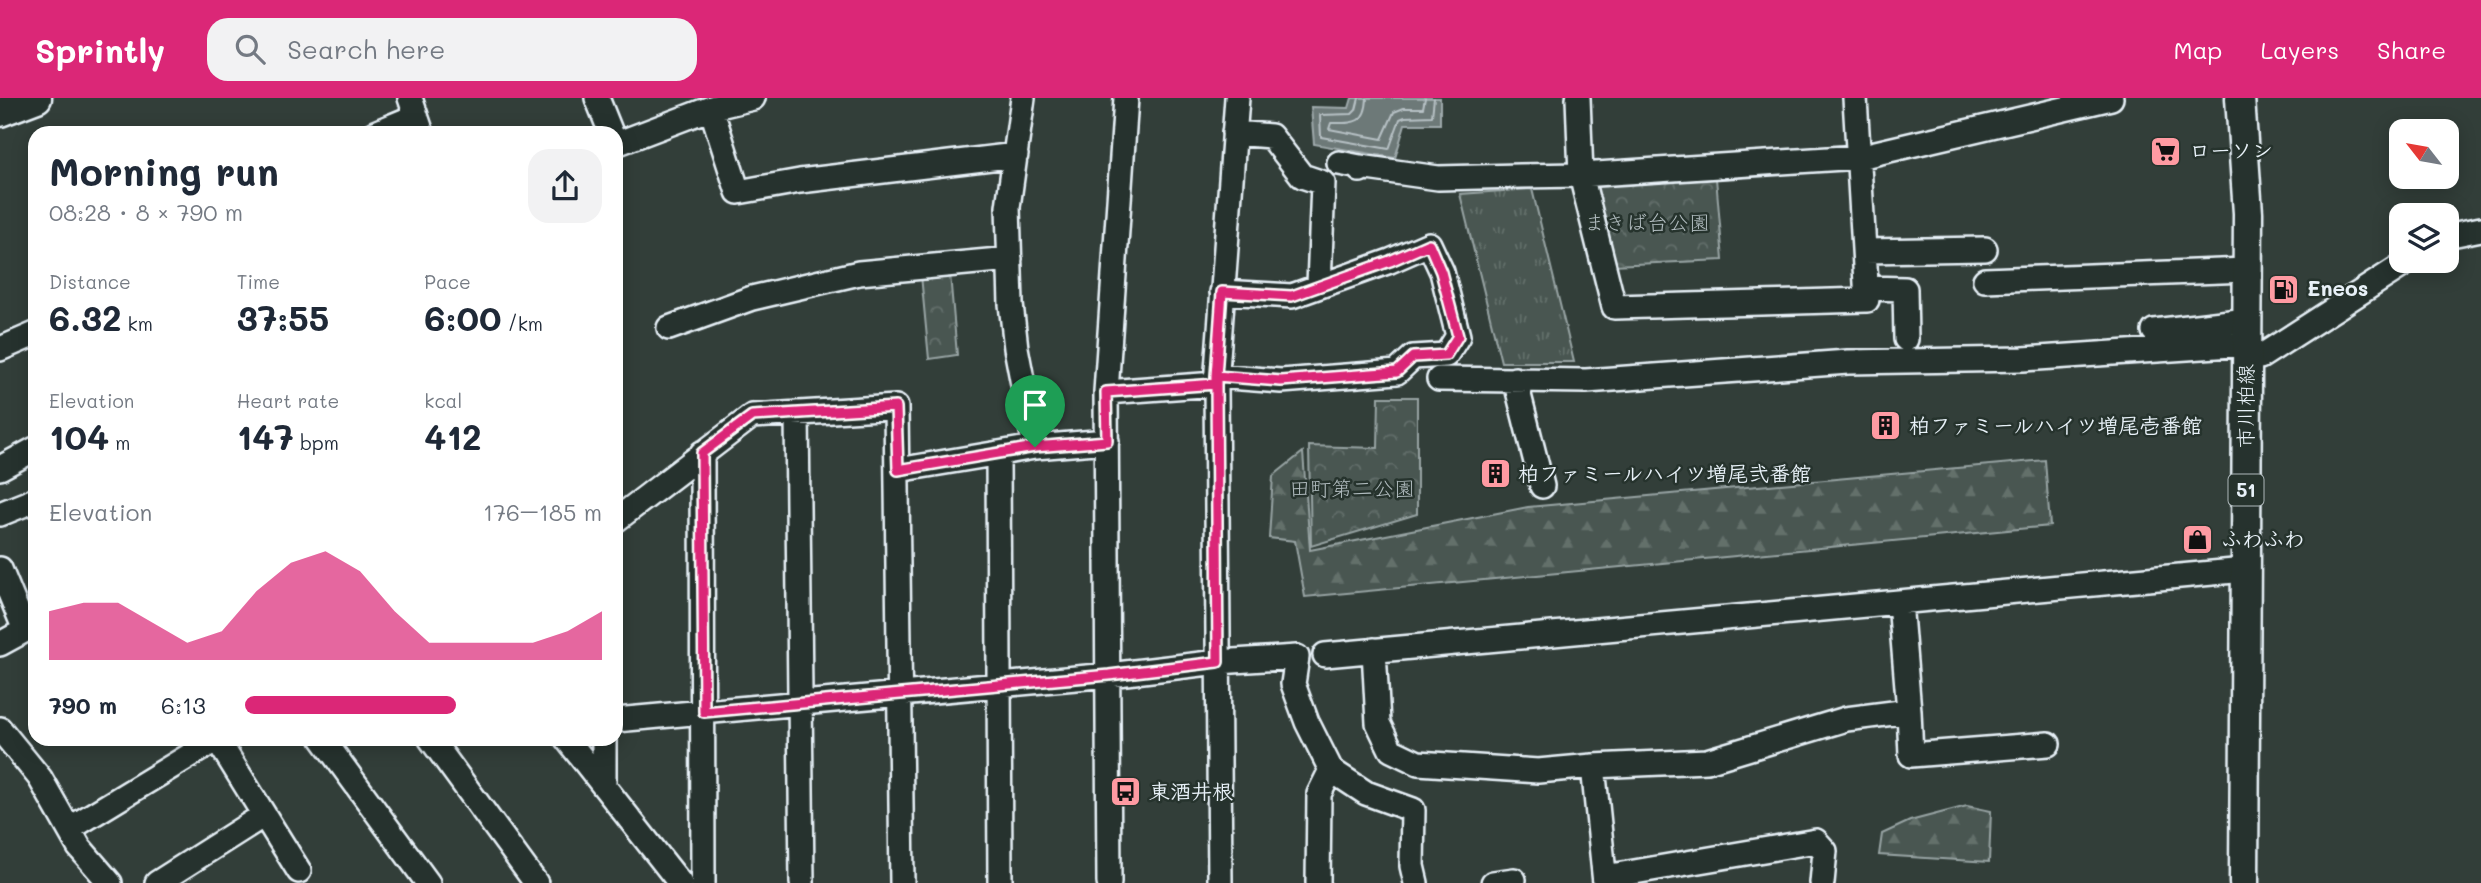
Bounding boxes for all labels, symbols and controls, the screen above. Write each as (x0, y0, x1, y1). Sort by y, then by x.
search box (207, 18, 697, 81)
text: Sprintly (35, 28, 165, 71)
icon: search (231, 30, 269, 68)
text: Search here (287, 32, 445, 66)
text: Map (2174, 34, 2222, 65)
text: Layers (2260, 34, 2339, 65)
text: Share (2377, 34, 2446, 65)
north arrow (2389, 119, 2459, 189)
map controls (2389, 119, 2459, 273)
supermarket icon: ローソン (2149, 134, 2183, 168)
place label: ローソン (2189, 136, 2273, 163)
text: Morning run (49, 146, 279, 196)
button: share (528, 149, 602, 223)
text: 08:28 · 8 × 790 m (49, 197, 243, 227)
button: layers (2389, 203, 2459, 273)
park label: まきば台公園 (1584, 208, 1710, 235)
text: Distance (49, 269, 131, 294)
text: Time (237, 269, 280, 294)
text: Pace (424, 269, 471, 294)
fuel station icon: Eneos (2267, 272, 2301, 306)
place label: Eneos (2307, 274, 2368, 301)
text: 6.32 (49, 294, 122, 340)
text: 37:55 (237, 294, 329, 340)
text: 6:00 (424, 294, 502, 340)
text: km (122, 311, 153, 336)
text: /km (502, 311, 543, 336)
street label: 市川柏線 (2231, 364, 2258, 448)
pin (1005, 375, 1065, 447)
icon: arrive (1016, 386, 1054, 424)
text: Elevation (49, 388, 134, 413)
text: Heart rate (237, 388, 339, 413)
text: kcal (424, 388, 462, 413)
building icon: 柏ファミールハイツ増尾壱番館 (1869, 409, 1903, 443)
place label: 柏ファミールハイツ増尾壱番館 (1909, 411, 2202, 438)
text: 104 (49, 413, 109, 459)
text: 147 (237, 413, 294, 459)
text: 412 (424, 413, 482, 459)
text: m (109, 430, 130, 455)
text: bpm (294, 430, 339, 455)
building icon: 柏ファミールハイツ増尾弐番館 (1478, 457, 1512, 491)
place label: 柏ファミールハイツ増尾弐番館 (1518, 459, 1811, 486)
park label: 田町第二公園 (1289, 474, 1415, 501)
road number: 51 (2228, 474, 2264, 506)
text: Elevation (49, 497, 152, 527)
text: 176–185 m (483, 497, 602, 527)
shop icon: ふわふわ (2181, 522, 2215, 556)
place label: ふわふわ (2221, 524, 2305, 551)
text: 790 m (49, 690, 117, 720)
text: 6:13 (161, 690, 206, 720)
bus stop icon: 東酒井根 (1109, 775, 1143, 809)
place label: 東酒井根 (1149, 777, 1233, 804)

